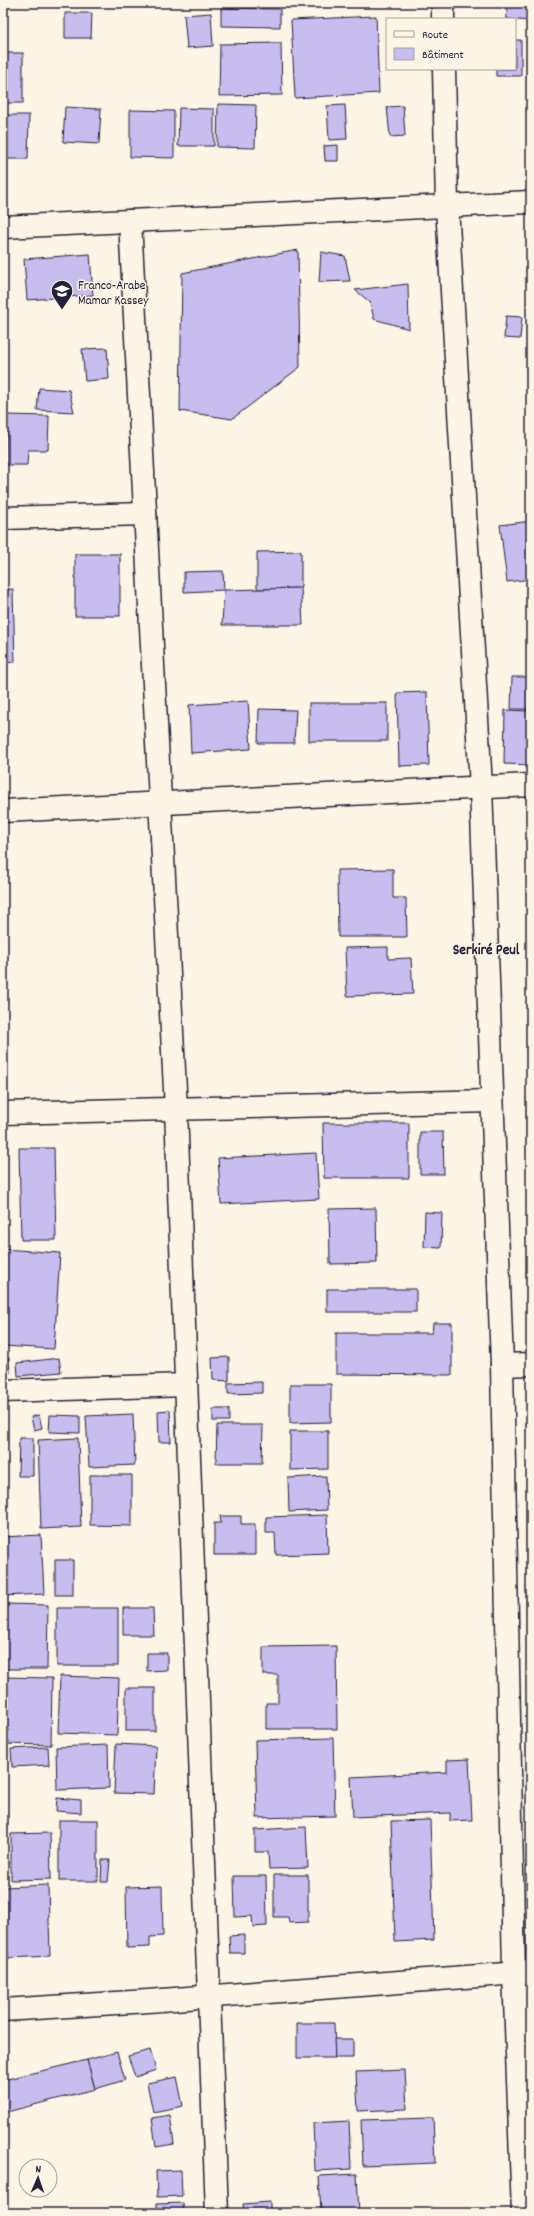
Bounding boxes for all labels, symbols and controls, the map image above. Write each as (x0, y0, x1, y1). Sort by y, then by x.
legend (386, 18, 516, 70)
text: Route (422, 27, 448, 44)
text: Bâtiment (422, 47, 464, 64)
place label: Franco-Arabe Mamar Kassey (78, 277, 149, 311)
school or university icon: Franco-Arabe Mamar Kassey (49, 278, 75, 311)
district label: Serkiré Peul (453, 940, 520, 962)
north arrow (18, 2158, 58, 2198)
text: N (35, 2162, 42, 2178)

